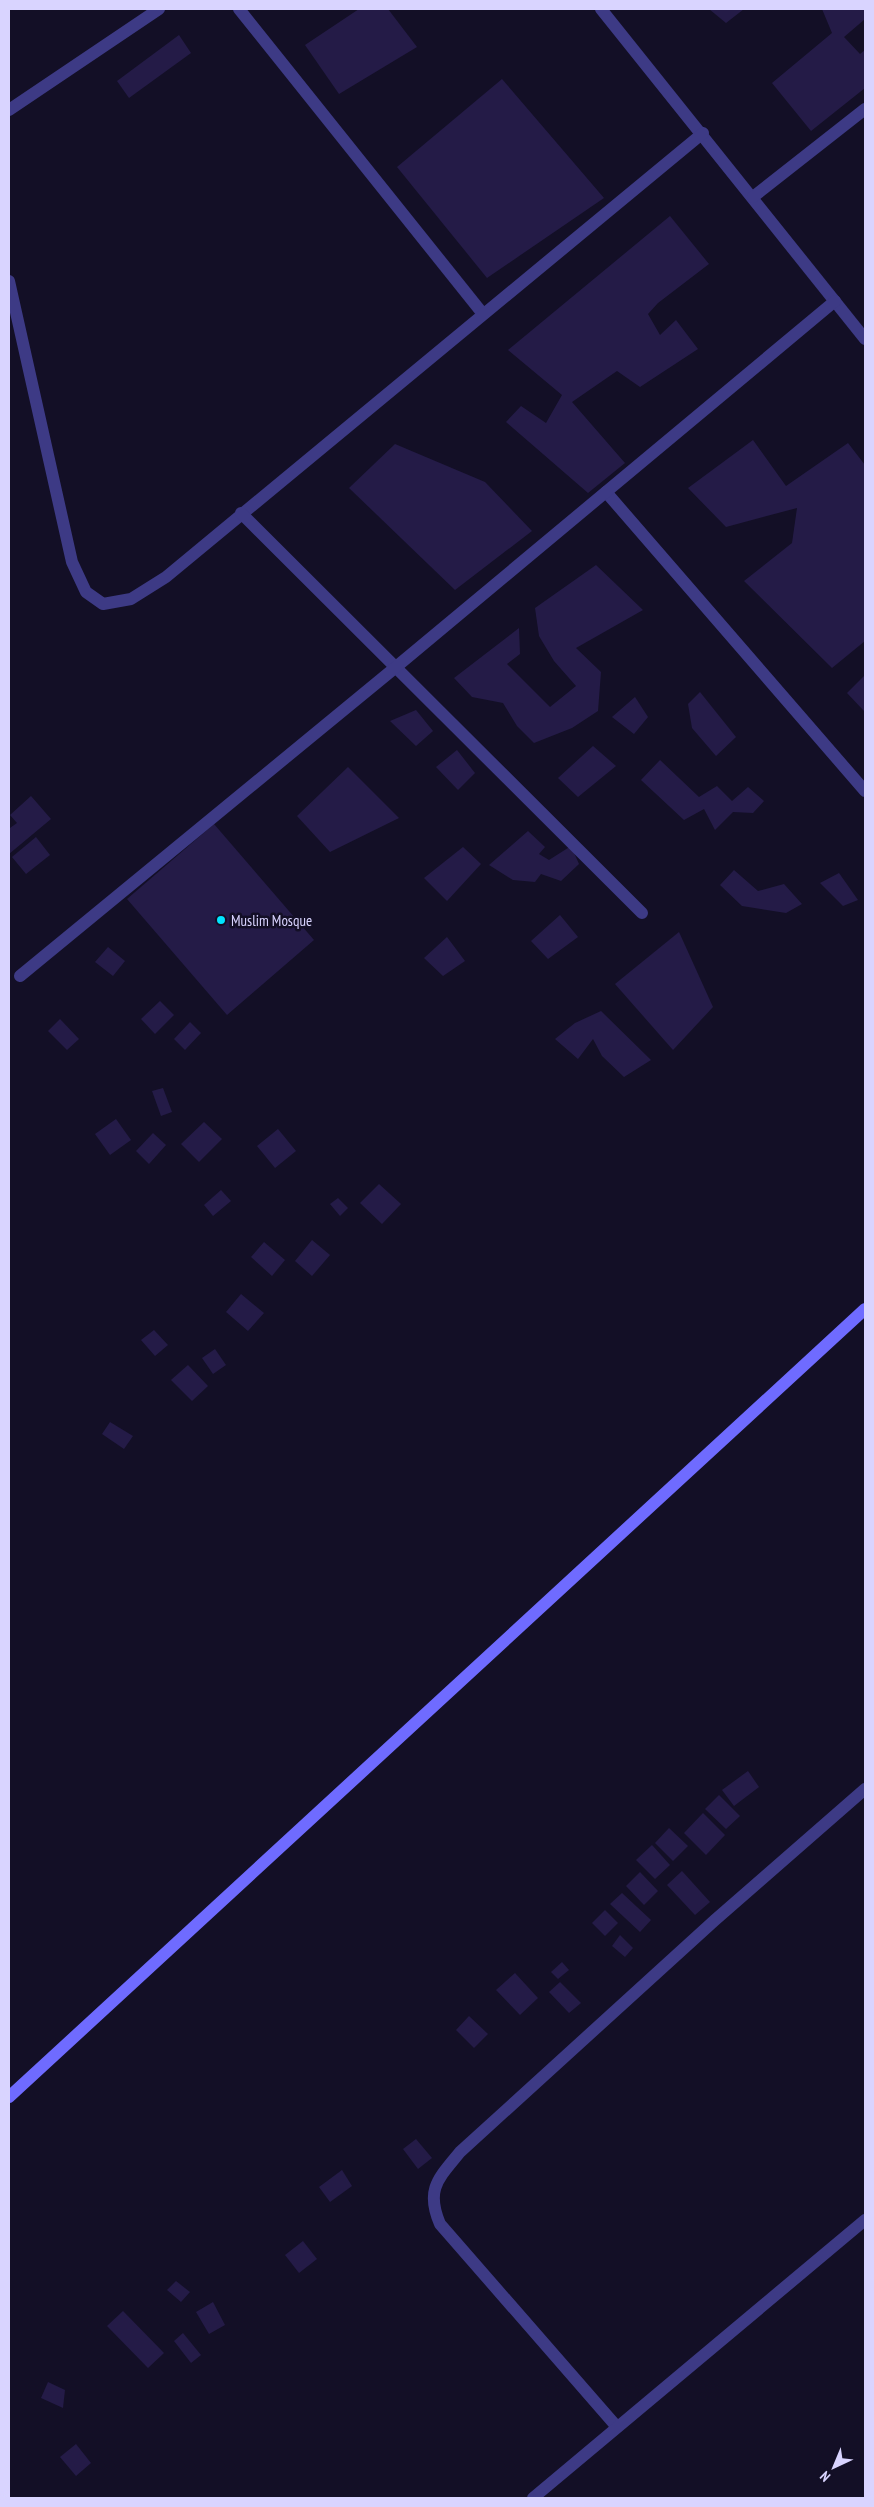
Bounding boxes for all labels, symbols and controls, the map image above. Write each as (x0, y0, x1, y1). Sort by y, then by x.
place label: Muslim Mosque (231, 911, 312, 930)
marker: Muslim Mosque (215, 914, 227, 926)
north arrow (809, 2442, 859, 2492)
text: N (816, 2467, 834, 2485)

